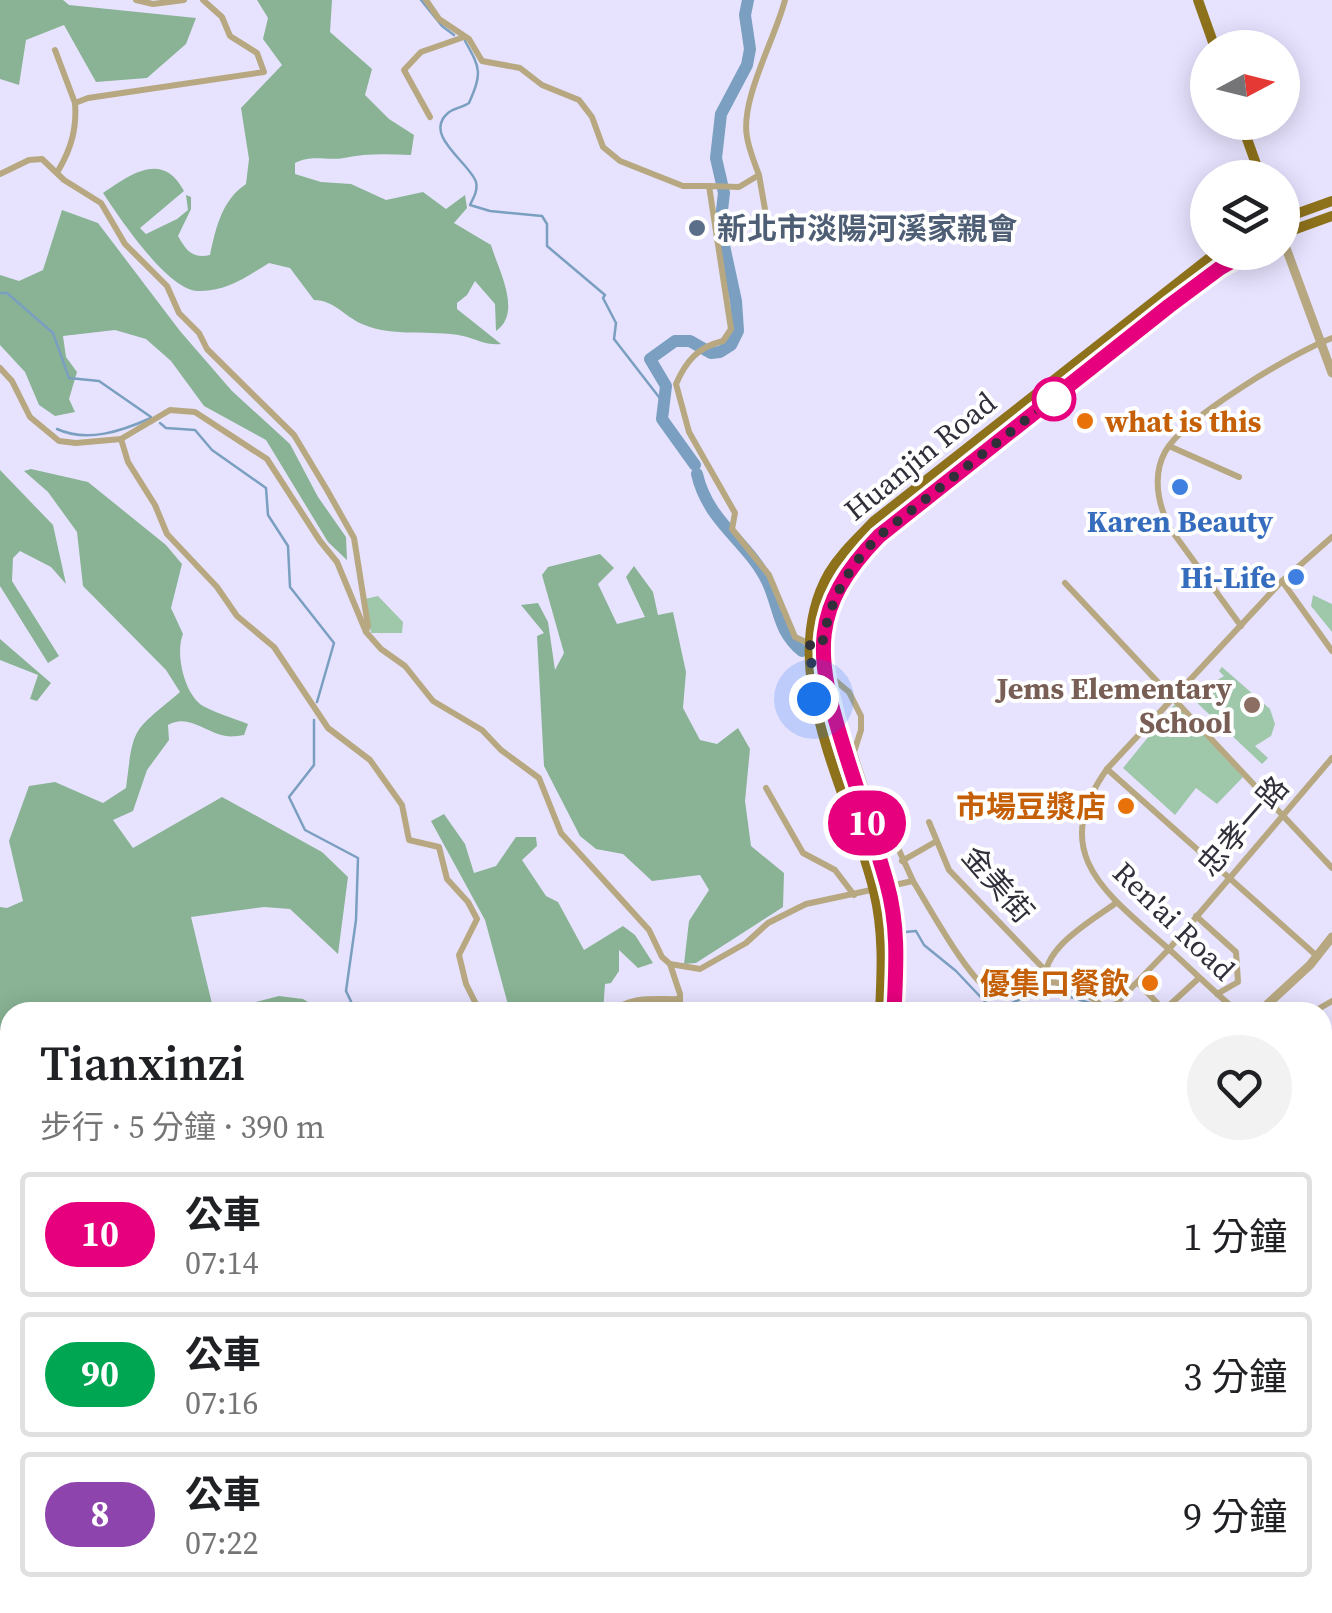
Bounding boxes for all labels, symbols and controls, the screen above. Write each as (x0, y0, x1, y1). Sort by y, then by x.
north arrow (1190, 30, 1300, 140)
map controls (1190, 30, 1300, 270)
button: layers (1190, 160, 1300, 270)
place label: 新北市淡陽河溪家親會 (717, 208, 1018, 249)
marker: 新北市淡陽河溪家親會 (686, 217, 708, 239)
unlabelled marker (1033, 378, 1075, 420)
street label: Huanjin Road (836, 382, 1004, 530)
place label: what is this (1104, 401, 1261, 442)
marker: what is this (1074, 410, 1096, 432)
marker: Karen Beauty (1169, 476, 1191, 498)
place label: Karen Beauty (1087, 501, 1273, 542)
place label: Hi-Life (1180, 557, 1276, 598)
marker: Hi-Life (1285, 566, 1307, 588)
place label: Jems Elementary School (995, 668, 1232, 743)
your location (789, 674, 839, 724)
marker: Jems Elementary School (1241, 694, 1263, 716)
street label: 忠孝一路 (1188, 767, 1298, 885)
place label: 市場豆漿店 (956, 786, 1106, 827)
line badge: 10 (822, 790, 912, 856)
marker: 市場豆漿店 (1115, 795, 1137, 817)
text: 10 (848, 799, 886, 847)
street label: 金美街 (953, 837, 1043, 931)
street label: Ren'ai Road (1104, 852, 1244, 990)
place label: 優集口餐飲 (980, 963, 1130, 1004)
marker: 優集口餐飲 (1139, 972, 1161, 994)
text: Tianxinzi (40, 1030, 245, 1096)
button: heart (1187, 1035, 1292, 1140)
text: 步行 · 5 分鐘 · 390 m (40, 1105, 325, 1149)
text: 公車 (185, 1189, 261, 1241)
text: 10 (81, 1210, 119, 1258)
text: 1 分鐘 (1183, 1211, 1287, 1263)
text: 07:14 (185, 1241, 259, 1285)
text: 公車 (185, 1329, 261, 1381)
text: 90 (81, 1350, 119, 1398)
text: 3 分鐘 (1183, 1351, 1287, 1403)
text: 07:16 (185, 1381, 259, 1425)
text: 公車 (185, 1469, 261, 1521)
text: 8 (91, 1490, 109, 1538)
text: 9 分鐘 (1183, 1491, 1287, 1543)
text: 07:22 (185, 1521, 259, 1565)

